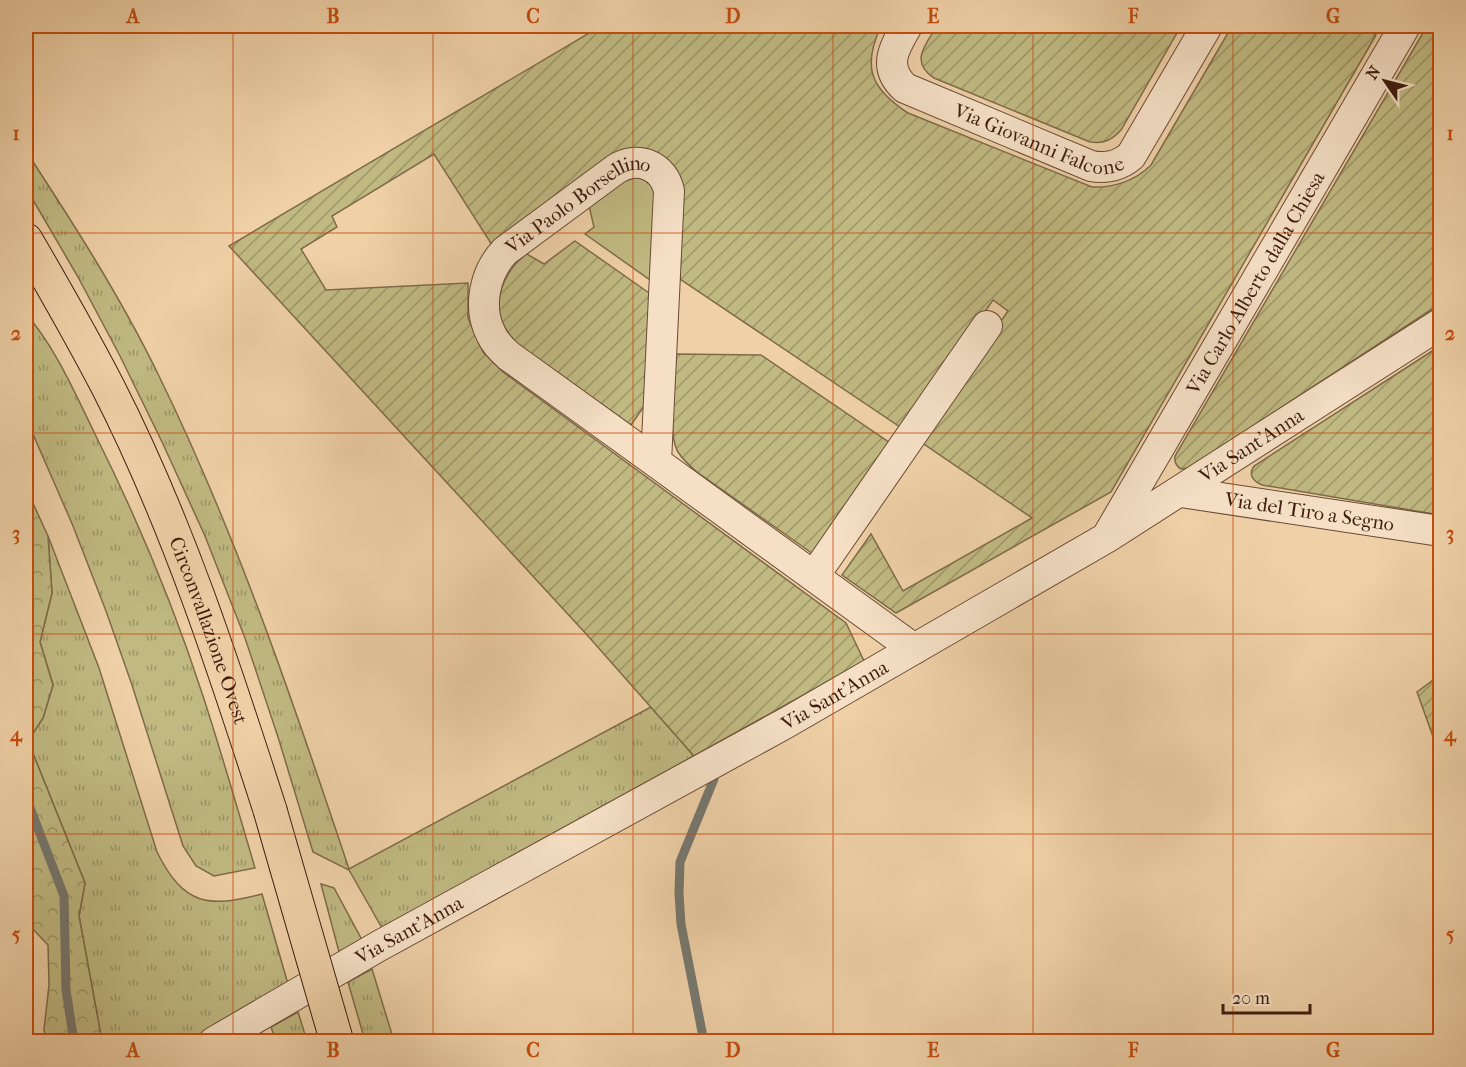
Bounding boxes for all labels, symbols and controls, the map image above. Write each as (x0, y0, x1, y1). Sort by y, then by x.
text: A (125, 5, 141, 28)
text: B (326, 5, 340, 28)
text: C (526, 5, 540, 28)
text: D (725, 5, 741, 28)
text: E (927, 5, 939, 28)
text: F (1127, 5, 1139, 28)
text: G (1326, 5, 1340, 28)
north arrow (1355, 51, 1415, 111)
text: N (1362, 62, 1385, 83)
street label: Via Giovanni Falcone (950, 99, 1128, 179)
text: 1 (12, 122, 20, 145)
text: 1 (1446, 122, 1454, 145)
street label: Via Paolo Borsellino (500, 152, 654, 259)
street label: Via Carlo Alberto dalla Chiesa (1181, 167, 1330, 399)
text: 2 (11, 322, 21, 345)
text: 2 (1445, 322, 1455, 345)
street label: Via Sant'Anna (1194, 403, 1309, 488)
street label: Via del Tiro a Segno (1222, 488, 1396, 536)
text: 3 (12, 522, 20, 545)
text: 3 (1446, 522, 1454, 545)
street label: Circonvallazione Ovest (164, 533, 252, 727)
street label: Via Sant'Anna (776, 655, 893, 736)
text: 4 (9, 723, 23, 747)
text: 4 (1443, 723, 1457, 747)
street label: Via Sant'Anna (350, 891, 468, 970)
text: 5 (12, 923, 21, 946)
text: 5 (1446, 923, 1455, 946)
scale bar (1223, 977, 1310, 1015)
text: 20 m (1232, 988, 1270, 1009)
text: A (125, 1039, 141, 1062)
text: B (326, 1039, 340, 1062)
text: C (526, 1039, 540, 1062)
text: D (725, 1039, 741, 1062)
text: E (927, 1039, 939, 1062)
text: F (1127, 1039, 1139, 1062)
text: G (1326, 1039, 1340, 1062)

